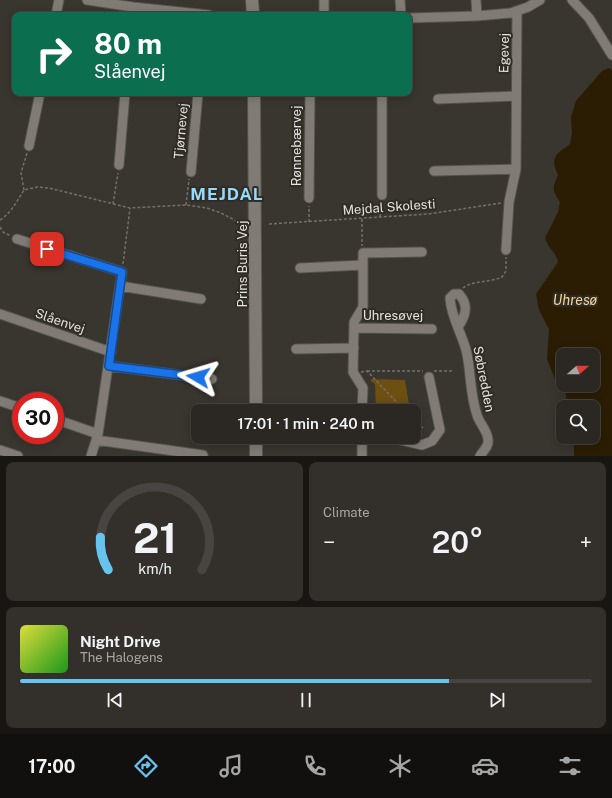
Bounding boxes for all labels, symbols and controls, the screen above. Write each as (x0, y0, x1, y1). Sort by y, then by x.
text: 80 m (94, 27, 162, 60)
icon: right (28, 28, 80, 80)
street label: Egevej (496, 33, 512, 73)
text: Slåenvej (94, 61, 165, 82)
street label: Tjørnevej (171, 102, 191, 160)
street label: Rønnebærvej (289, 106, 304, 186)
district label: MEJDAL (190, 184, 264, 204)
street label: Mejdal Skolesti (342, 196, 436, 218)
street label: Prins Buris Vej (235, 221, 250, 307)
pin (30, 232, 64, 266)
icon: arrive (36, 238, 58, 260)
water label: Uhresø (553, 292, 598, 308)
street label: Slåenvej (33, 306, 87, 336)
street label: Uhresøvej (363, 308, 423, 323)
street label: Søbredden (470, 345, 498, 413)
north arrow (556, 348, 600, 392)
map controls (556, 348, 600, 444)
position arrow (177, 356, 219, 398)
speed limit sign: 30 (12, 392, 64, 444)
button: search (556, 400, 600, 444)
text: 17:01 · 1 min · 240 m (238, 415, 375, 432)
text: Climate (323, 505, 370, 520)
text: 21 (132, 512, 177, 561)
text: 20° (432, 524, 483, 560)
text: − (323, 529, 335, 555)
text: + (580, 529, 592, 555)
text: km/h (138, 559, 171, 576)
text: Night Drive (80, 633, 161, 650)
text: The Halogens (80, 650, 163, 665)
icon: previous (104, 689, 126, 711)
icon: pause (295, 689, 317, 711)
icon: next (486, 689, 508, 711)
icon: directions (132, 752, 160, 780)
icon: music (217, 752, 245, 780)
icon: phone (301, 752, 329, 780)
icon: climate (386, 752, 414, 780)
icon: car (471, 752, 499, 780)
icon: filters (556, 752, 584, 780)
text: 17:00 (28, 756, 75, 777)

